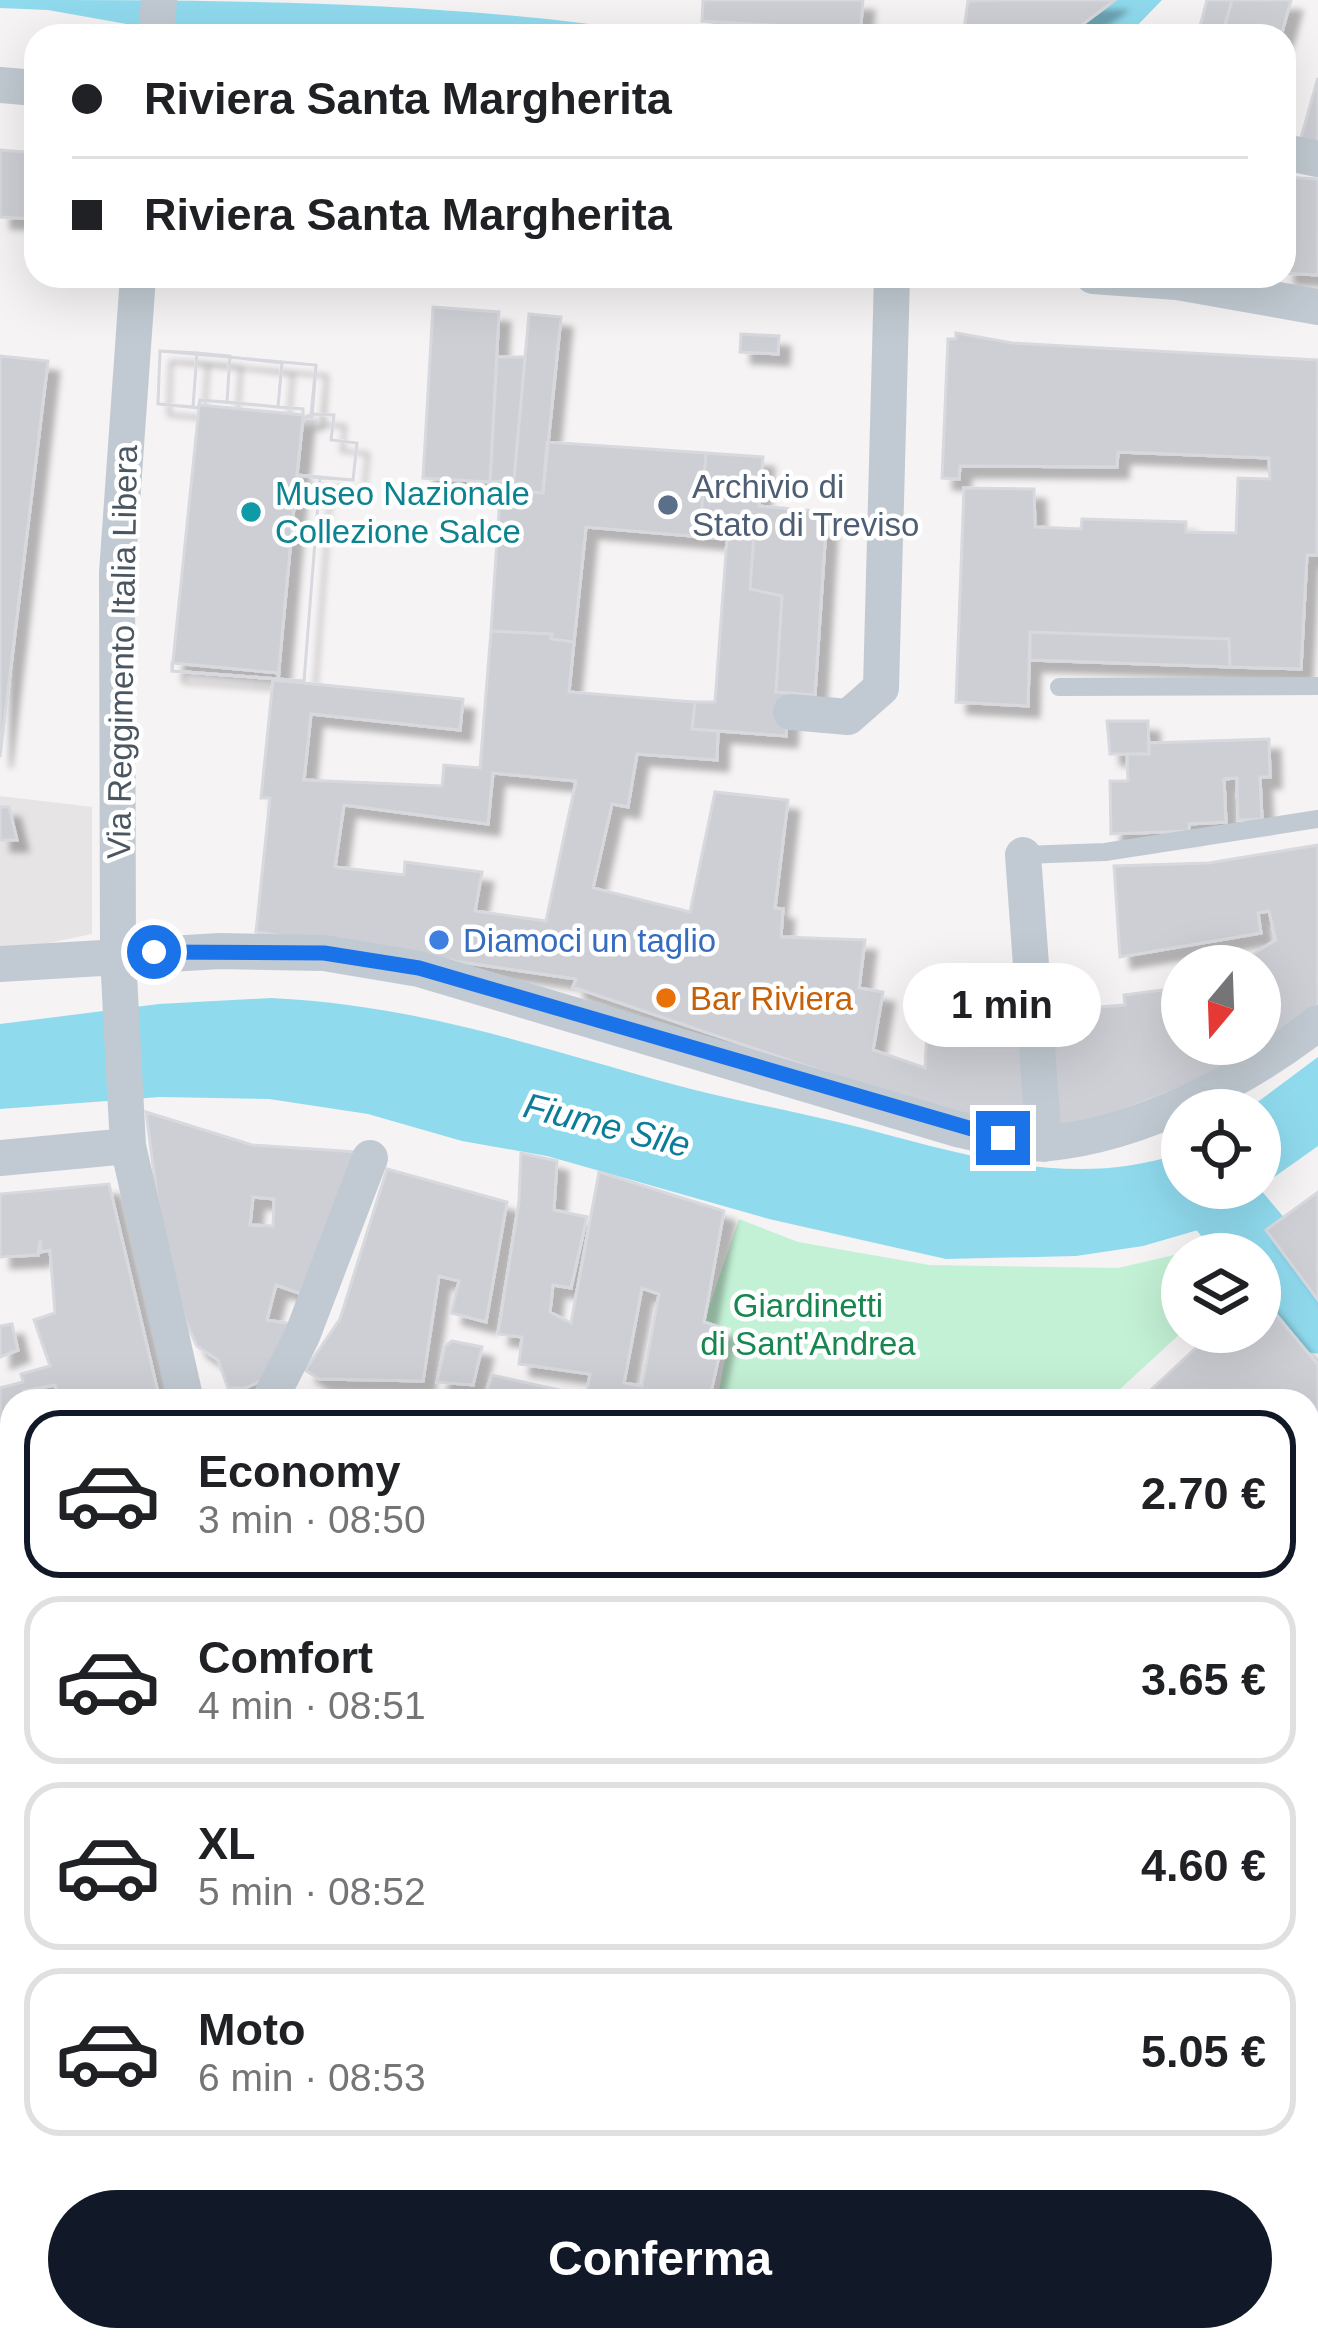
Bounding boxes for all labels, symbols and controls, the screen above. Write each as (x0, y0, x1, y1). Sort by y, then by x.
text: Riviera Santa Margherita (144, 73, 672, 124)
text: Riviera Santa Margherita (144, 189, 672, 240)
street label: Via Reggimento Italia Libera (100, 444, 144, 859)
place label: Archivio di Stato di Treviso (692, 468, 919, 543)
place label: Museo Nazionale Collezione Salce (275, 475, 530, 550)
marker: Archivio di Stato di Treviso (655, 492, 681, 518)
marker: Museo Nazionale Collezione Salce (238, 499, 264, 525)
place label: Diamoci un taglio (463, 922, 716, 959)
route start (127, 925, 181, 979)
marker: Diamoci un taglio (426, 927, 452, 953)
north arrow (1161, 945, 1281, 1065)
map controls (1161, 945, 1281, 1353)
callout: 1 min (904, 964, 1102, 1048)
place label: Bar Riviera (690, 980, 854, 1017)
text: 1 min (951, 983, 1053, 1026)
marker: Bar Riviera (653, 985, 679, 1011)
water label: Fiume Sile (520, 1085, 694, 1165)
button: locate (1161, 1089, 1281, 1209)
route end (976, 1111, 1030, 1165)
button: layers (1161, 1233, 1281, 1353)
park label: Giardinetti di Sant'Andrea (700, 1287, 916, 1362)
icon: car (54, 1440, 162, 1548)
text: Economy (198, 1446, 401, 1497)
text: 2.70 € (1141, 1468, 1266, 1519)
text: 3 min · 08:50 (198, 1498, 426, 1541)
icon: car (54, 1626, 162, 1734)
text: Comfort (198, 1632, 373, 1683)
text: 3.65 € (1141, 1654, 1266, 1705)
text: 4 min · 08:51 (198, 1684, 426, 1727)
icon: car (54, 1812, 162, 1920)
text: XL (198, 1818, 256, 1869)
text: 4.60 € (1141, 1840, 1266, 1891)
text: 5 min · 08:52 (198, 1870, 426, 1913)
icon: car (54, 1998, 162, 2106)
text: Moto (198, 2004, 305, 2055)
text: 5.05 € (1141, 2026, 1266, 2077)
text: 6 min · 08:53 (198, 2056, 426, 2099)
button: Conferma (48, 2190, 1272, 2328)

